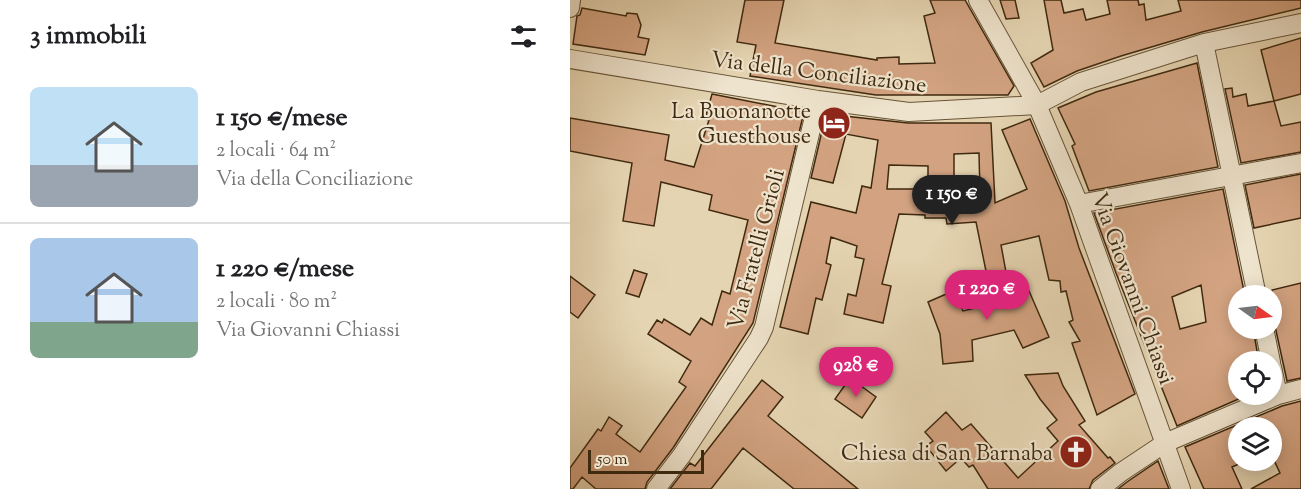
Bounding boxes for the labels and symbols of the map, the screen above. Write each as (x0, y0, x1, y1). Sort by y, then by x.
street label: Via della Conciliazione (709, 45, 928, 103)
place label: La Buonanotte Guesthouse (671, 97, 811, 154)
hotel icon: La Buonanotte Guesthouse (816, 105, 852, 141)
street label: Via Fratelli Grioli (721, 166, 795, 334)
pin: 1 150 € (897, 175, 1007, 226)
street label: Via Giovanni Chiassi (1082, 189, 1181, 390)
pin: 1 220 € (932, 270, 1042, 321)
north arrow (1228, 285, 1282, 339)
pin: 928 € (814, 347, 898, 398)
church icon: Chiesa di San Barnaba (1058, 434, 1094, 470)
place label: Chiesa di San Barnaba (841, 439, 1053, 471)
scale bar (588, 447, 704, 474)

